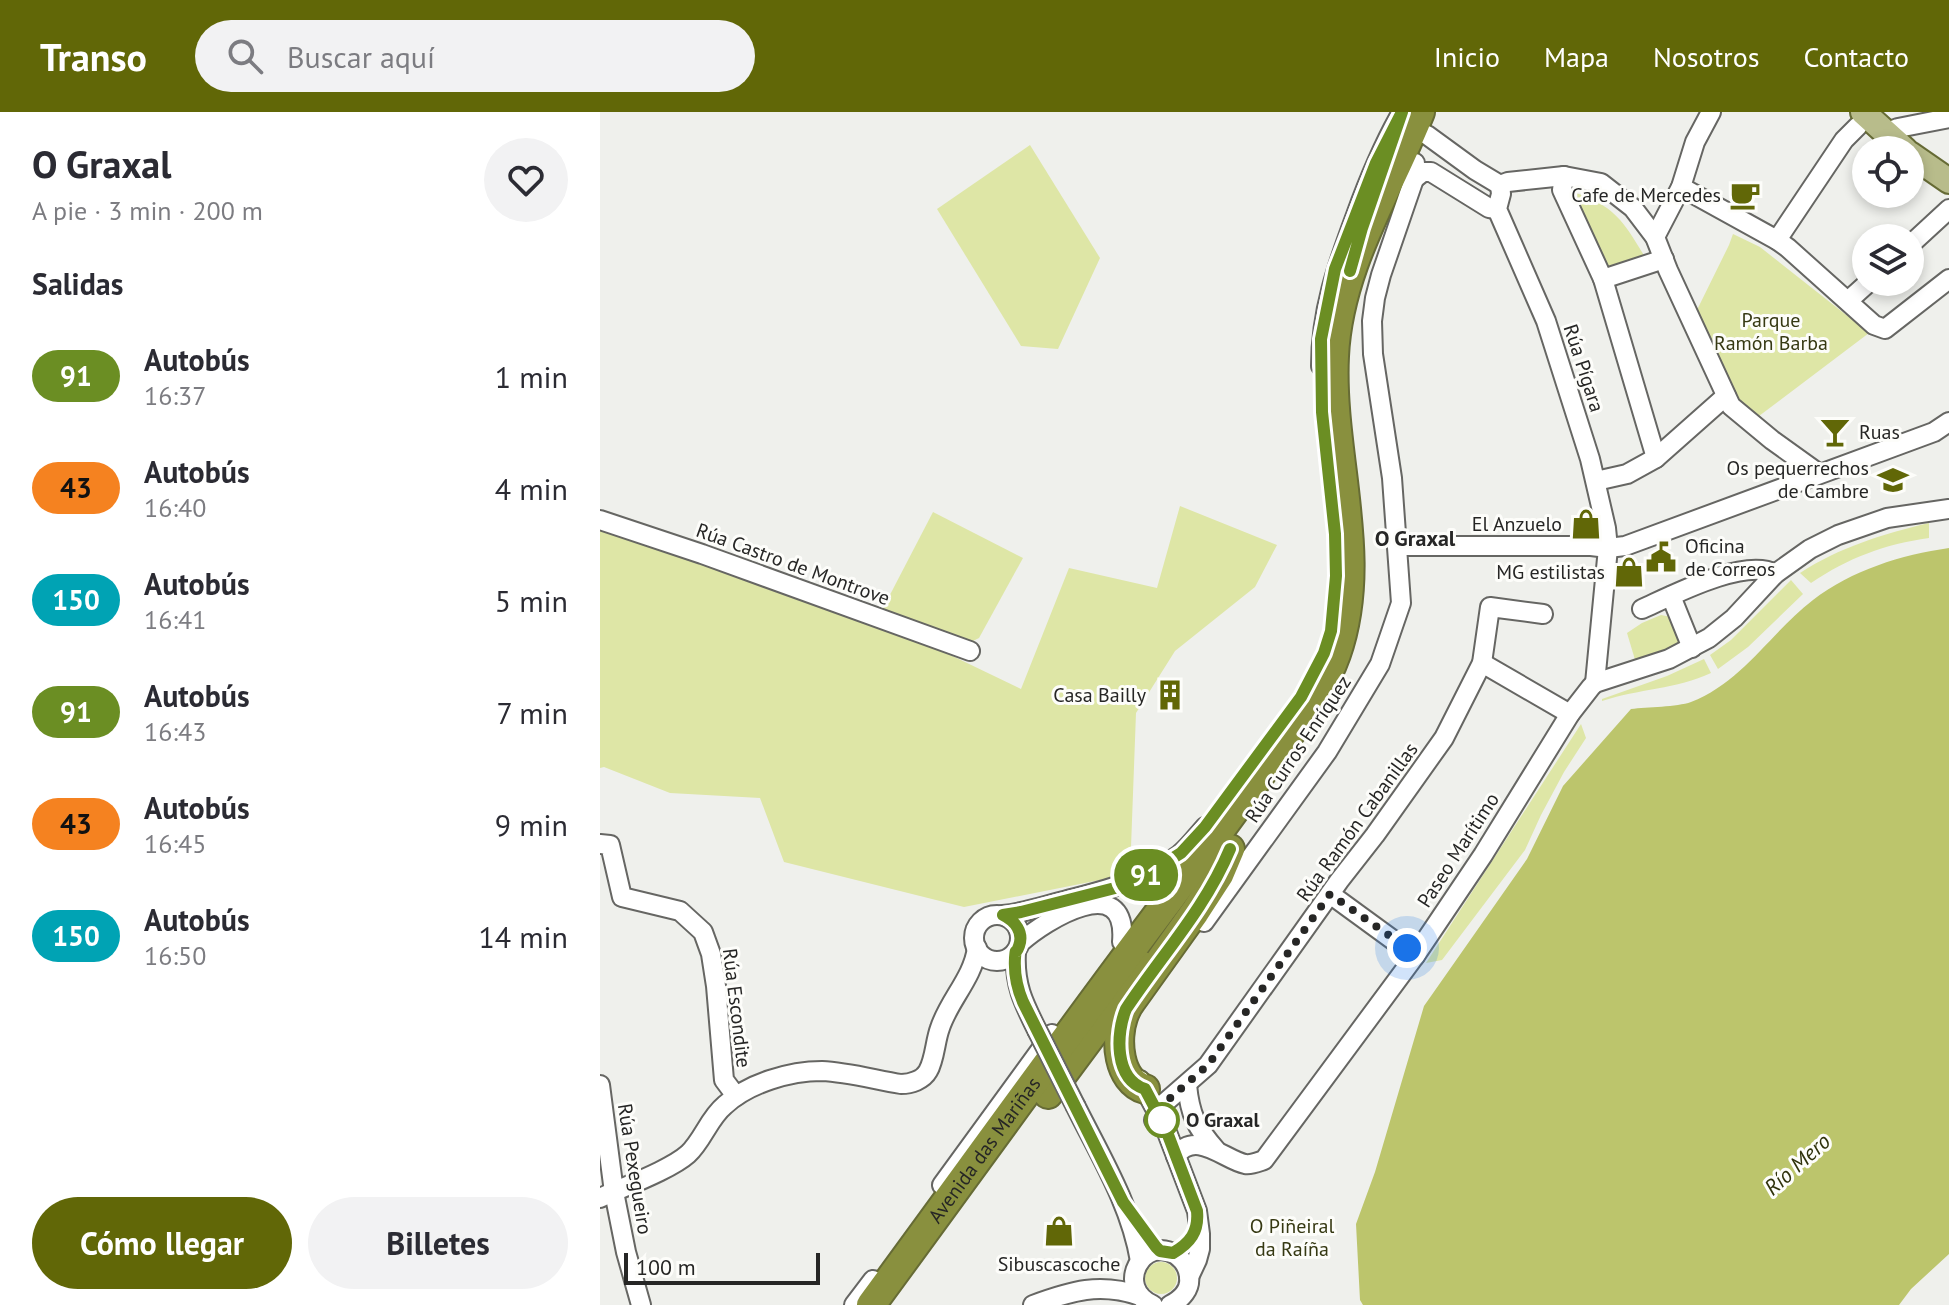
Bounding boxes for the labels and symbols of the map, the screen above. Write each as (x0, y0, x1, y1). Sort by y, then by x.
cafe icon: Cafe de Mercedes (1728, 178, 1762, 212)
place label: Cafe de Mercedes (1571, 182, 1721, 208)
park label: Parque Ramón Barba (1714, 307, 1828, 356)
street label: Rúa Pígara (1558, 321, 1610, 415)
bar icon: Ruas (1818, 415, 1852, 449)
place label: Ruas (1859, 419, 1900, 445)
place label: Os pequerrechos de Cambre (1726, 455, 1869, 504)
school or university icon: Os pequerrechos de Cambre (1876, 463, 1910, 497)
shop icon: El Anzuelo (1569, 507, 1603, 541)
place label: El Anzuelo (1472, 511, 1562, 537)
street label: Rúa Castro de Montrove (693, 517, 893, 611)
district label: O Graxal (1375, 524, 1456, 552)
place label: Oficina de Correos (1685, 533, 1775, 582)
public building icon: Oficina de Correos (1644, 540, 1678, 574)
shop icon: MG estilistas (1612, 555, 1646, 589)
place label: MG estilistas (1496, 559, 1605, 585)
street label: Rúa Curros Enríquez (1239, 670, 1357, 828)
building icon: Casa Bailly (1153, 678, 1187, 712)
place label: Casa Bailly (1053, 682, 1147, 708)
street label: Rúa Ramón Cabanillas (1290, 737, 1424, 907)
street label: Paseo Marítimo (1411, 788, 1505, 912)
line badge: 91 (1110, 849, 1182, 901)
your location (1387, 928, 1427, 968)
street label: Rúa Escondite (717, 947, 757, 1069)
street label: Avenida das Mariñas (922, 1072, 1046, 1228)
street label: Rúa Pexegueiro (612, 1102, 658, 1236)
marker: O Graxal (1145, 1103, 1179, 1137)
place label: O Graxal (1186, 1107, 1259, 1133)
water label: Río Mero (1758, 1127, 1836, 1201)
park label: O Piñeiral da Raíña (1250, 1213, 1334, 1262)
shop icon: Sibuscascoche (1042, 1214, 1076, 1248)
scale bar (624, 1249, 820, 1285)
place label: Sibuscascoche (998, 1251, 1120, 1277)

